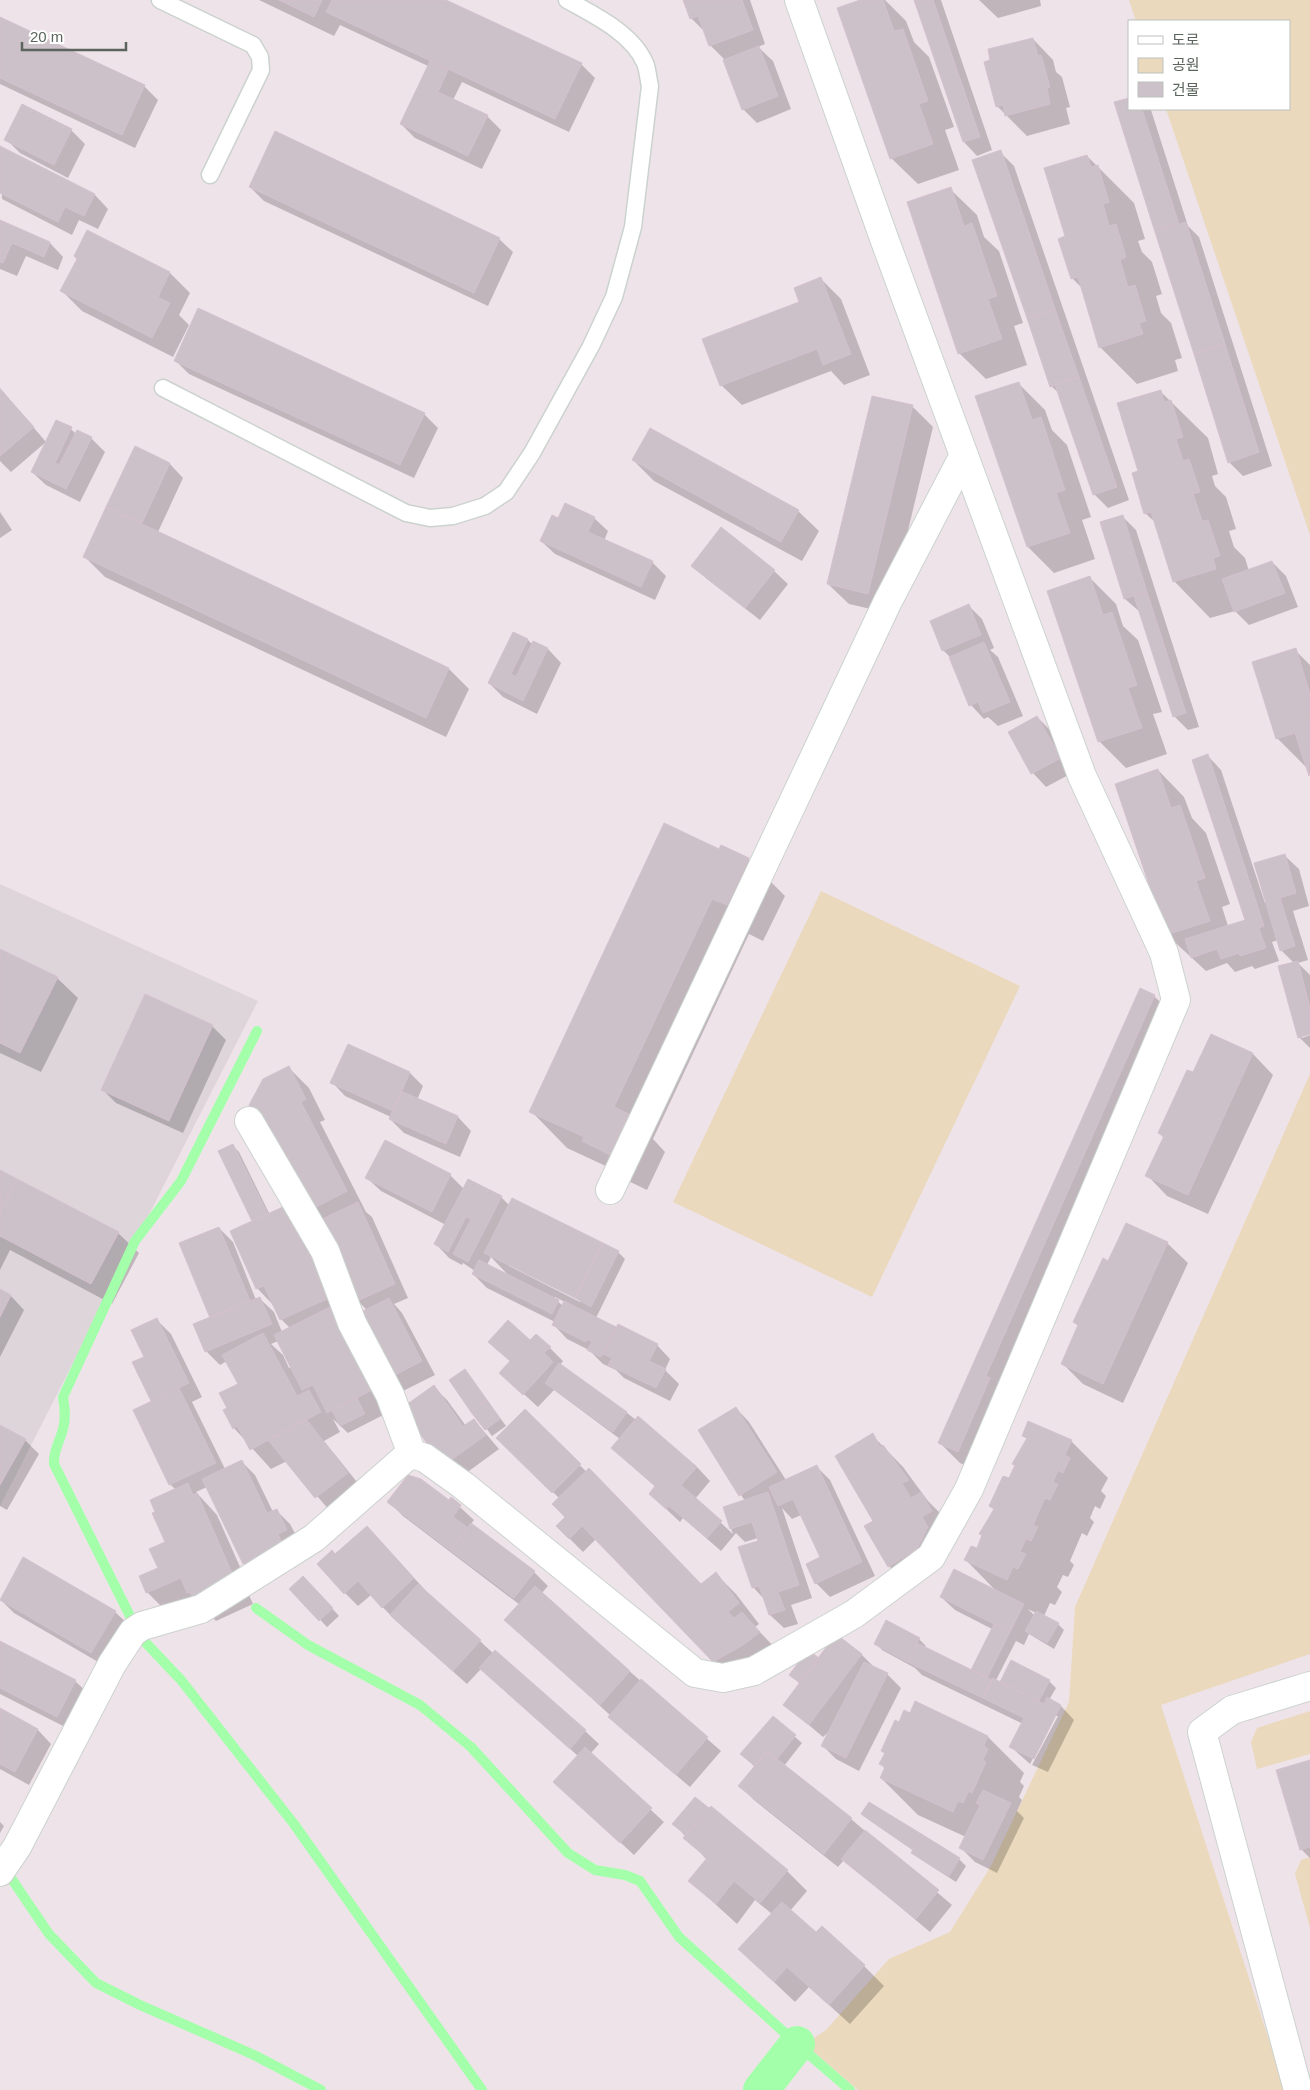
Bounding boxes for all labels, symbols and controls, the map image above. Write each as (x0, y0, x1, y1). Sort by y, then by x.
scale bar (22, 20, 126, 52)
legend (1128, 20, 1290, 110)
text: 20 m (30, 28, 63, 45)
text: 도로 (1172, 31, 1200, 48)
text: 공원 (1172, 56, 1200, 73)
text: 건물 (1172, 81, 1200, 98)

